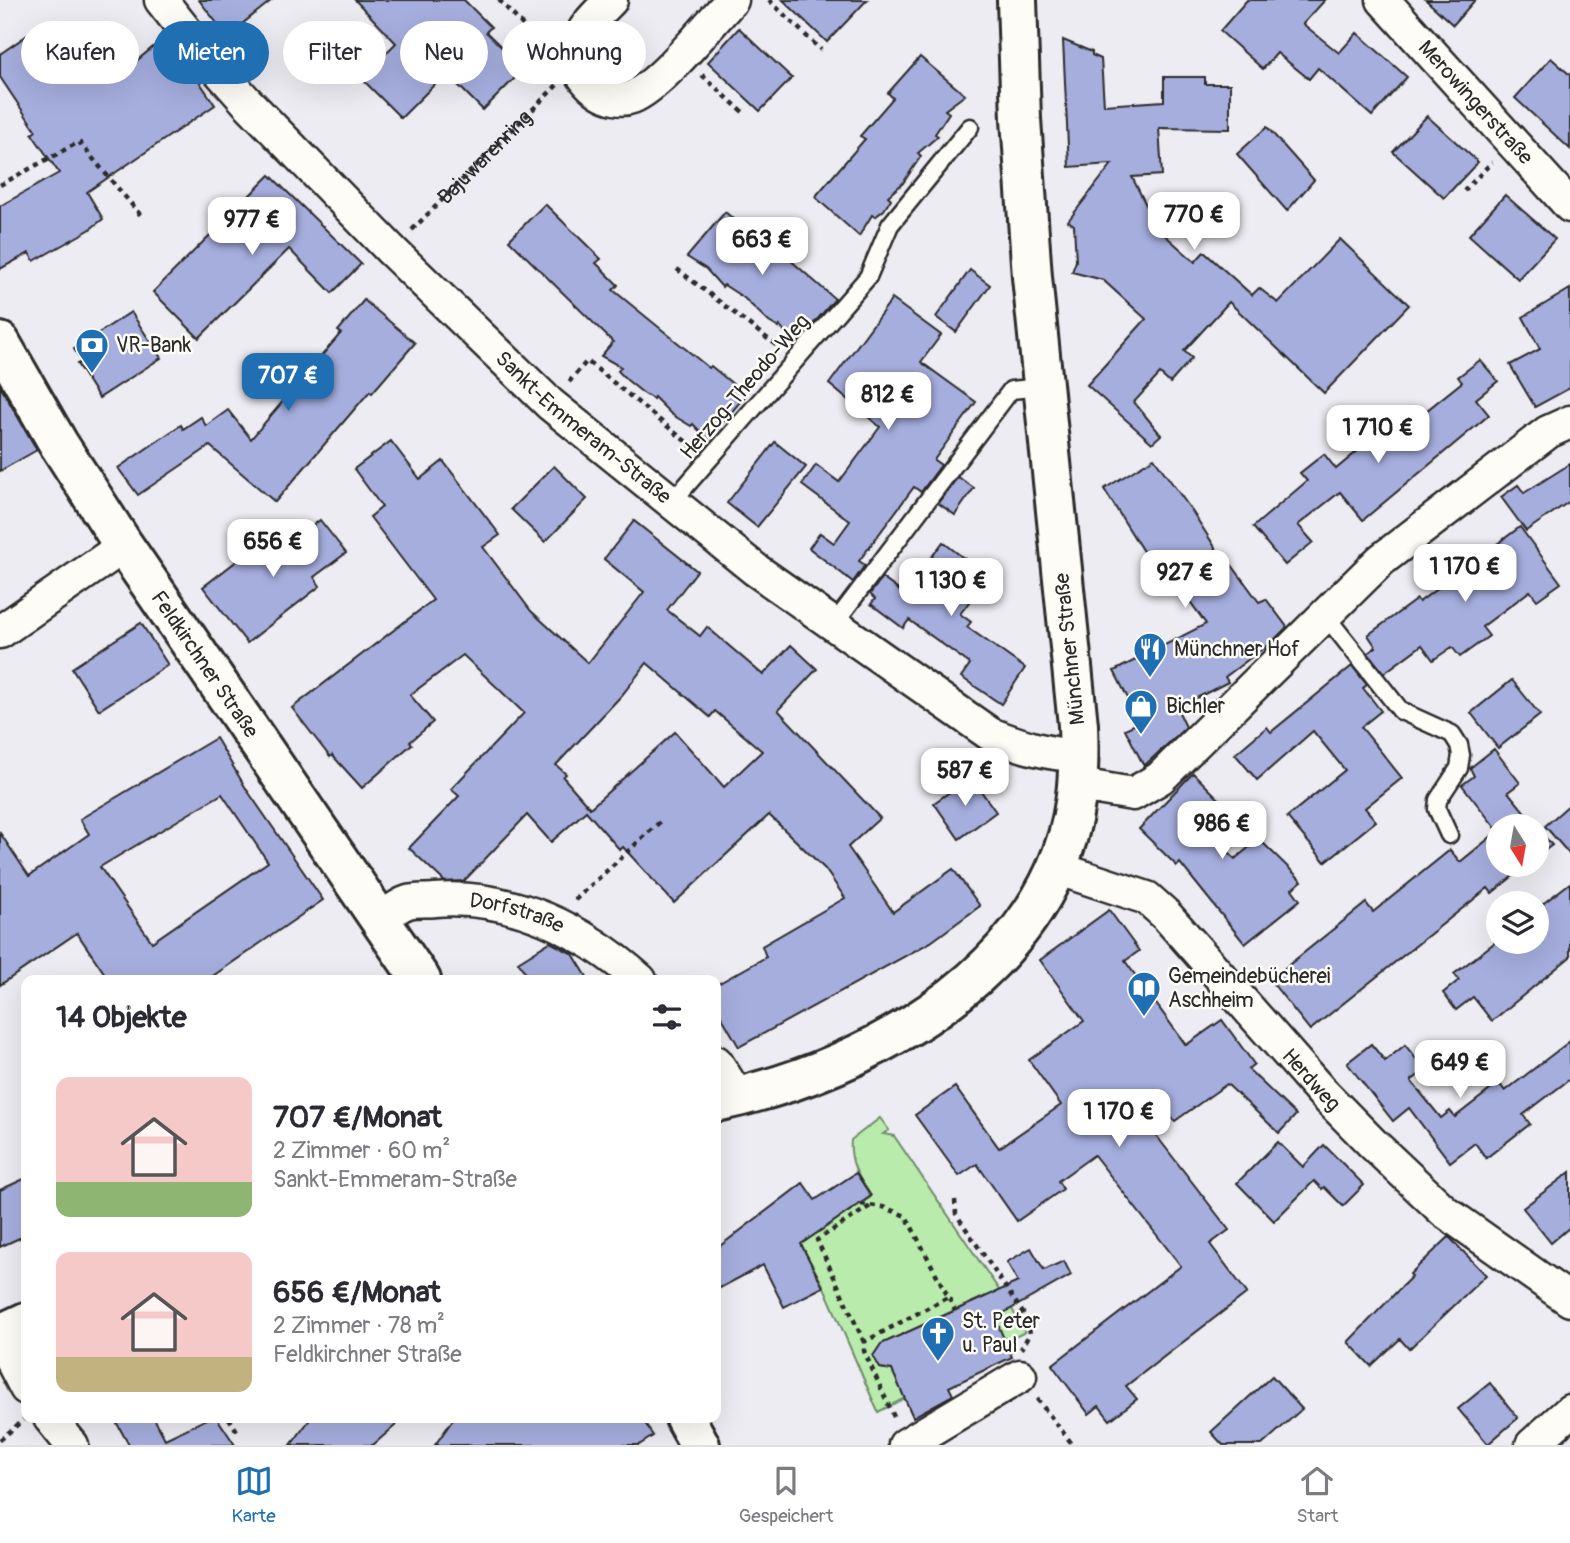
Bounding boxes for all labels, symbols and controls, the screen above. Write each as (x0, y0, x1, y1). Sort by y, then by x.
chip: Kaufen (21, 21, 139, 84)
chip: Mieten (153, 21, 269, 84)
chip: Filter (283, 21, 386, 84)
chip: Neu (400, 21, 488, 84)
chip: Wohnung (502, 21, 646, 84)
street label: Merowingerstraße (1412, 34, 1539, 170)
street label: Bajuwarenring (432, 104, 538, 210)
pin: 770 € (1145, 192, 1243, 252)
pin: 977 € (203, 198, 301, 257)
text: 770 € (1164, 200, 1224, 229)
text: 977 € (224, 205, 280, 234)
pin: 663 € (713, 218, 811, 277)
text: 663 € (732, 225, 792, 254)
street label: Herzog-Theodo-Weg (674, 309, 816, 465)
bank icon: VR-Bank (73, 326, 111, 375)
place label: VR-Bank (116, 332, 192, 359)
street label: Sankt-Emmeram-Straße (490, 345, 677, 510)
pin: 707 € (239, 354, 337, 413)
text: 707 € (258, 361, 318, 390)
pin: 812 € (839, 372, 937, 432)
text: 812 € (861, 380, 915, 409)
pin: 1 710 € (1313, 406, 1443, 465)
text: 1 710 € (1342, 413, 1414, 442)
pin: 656 € (224, 520, 322, 579)
text: 656 € (243, 527, 303, 556)
pin: 1 170 € (1400, 544, 1530, 604)
pin: 927 € (1136, 550, 1234, 610)
text: 1 170 € (1429, 552, 1501, 581)
pin: 1 130 € (886, 558, 1016, 618)
text: 927 € (1156, 558, 1214, 587)
text: 1 130 € (915, 566, 987, 595)
street label: Münchner Straße (1049, 571, 1091, 726)
street label: Feldkirchner Straße (145, 585, 265, 743)
restaurant icon: Münchner Hof (1131, 630, 1169, 679)
place label: Münchner Hof (1174, 636, 1300, 663)
shop icon: Bichler (1122, 687, 1160, 736)
place label: Bichler (1166, 693, 1225, 720)
pin: 587 € (916, 748, 1014, 808)
text: 587 € (937, 756, 993, 785)
pin: 986 € (1173, 802, 1271, 861)
text: 986 € (1194, 809, 1251, 838)
north arrow (1486, 814, 1549, 877)
map controls (1486, 814, 1549, 954)
street label: Dorfstraße (468, 887, 569, 939)
button: layers (1486, 891, 1549, 954)
place label: Gemeindebücherei Aschheim (1168, 963, 1331, 1014)
library icon: Gemeindebücherei Aschheim (1125, 969, 1163, 1018)
icon: filters (648, 998, 686, 1036)
text: 14 Objekte (56, 999, 187, 1036)
pin: 649 € (1411, 1040, 1509, 1100)
street label: Herdweg (1276, 1043, 1347, 1117)
text: 649 € (1431, 1048, 1489, 1077)
pin: 1 170 € (1054, 1090, 1184, 1149)
text: 1 170 € (1083, 1097, 1155, 1126)
text: 707 €/Monat (273, 1099, 442, 1136)
icon: home (112, 1105, 196, 1189)
text: 2 Zimmer · 60 m² (273, 1136, 450, 1165)
text: Sankt-Emmeram-Straße (273, 1165, 517, 1194)
text: 656 €/Monat (273, 1274, 441, 1311)
icon: home (112, 1280, 196, 1364)
place label: St. Peter u. Paul (962, 1308, 1041, 1359)
text: 2 Zimmer · 78 m² (273, 1311, 445, 1340)
church icon: St. Peter u. Paul (919, 1314, 957, 1363)
text: Feldkirchner Straße (273, 1340, 462, 1369)
tab: Karte (232, 1462, 276, 1528)
tab: Gespeichert (739, 1462, 833, 1528)
tab: Start (1296, 1462, 1338, 1528)

